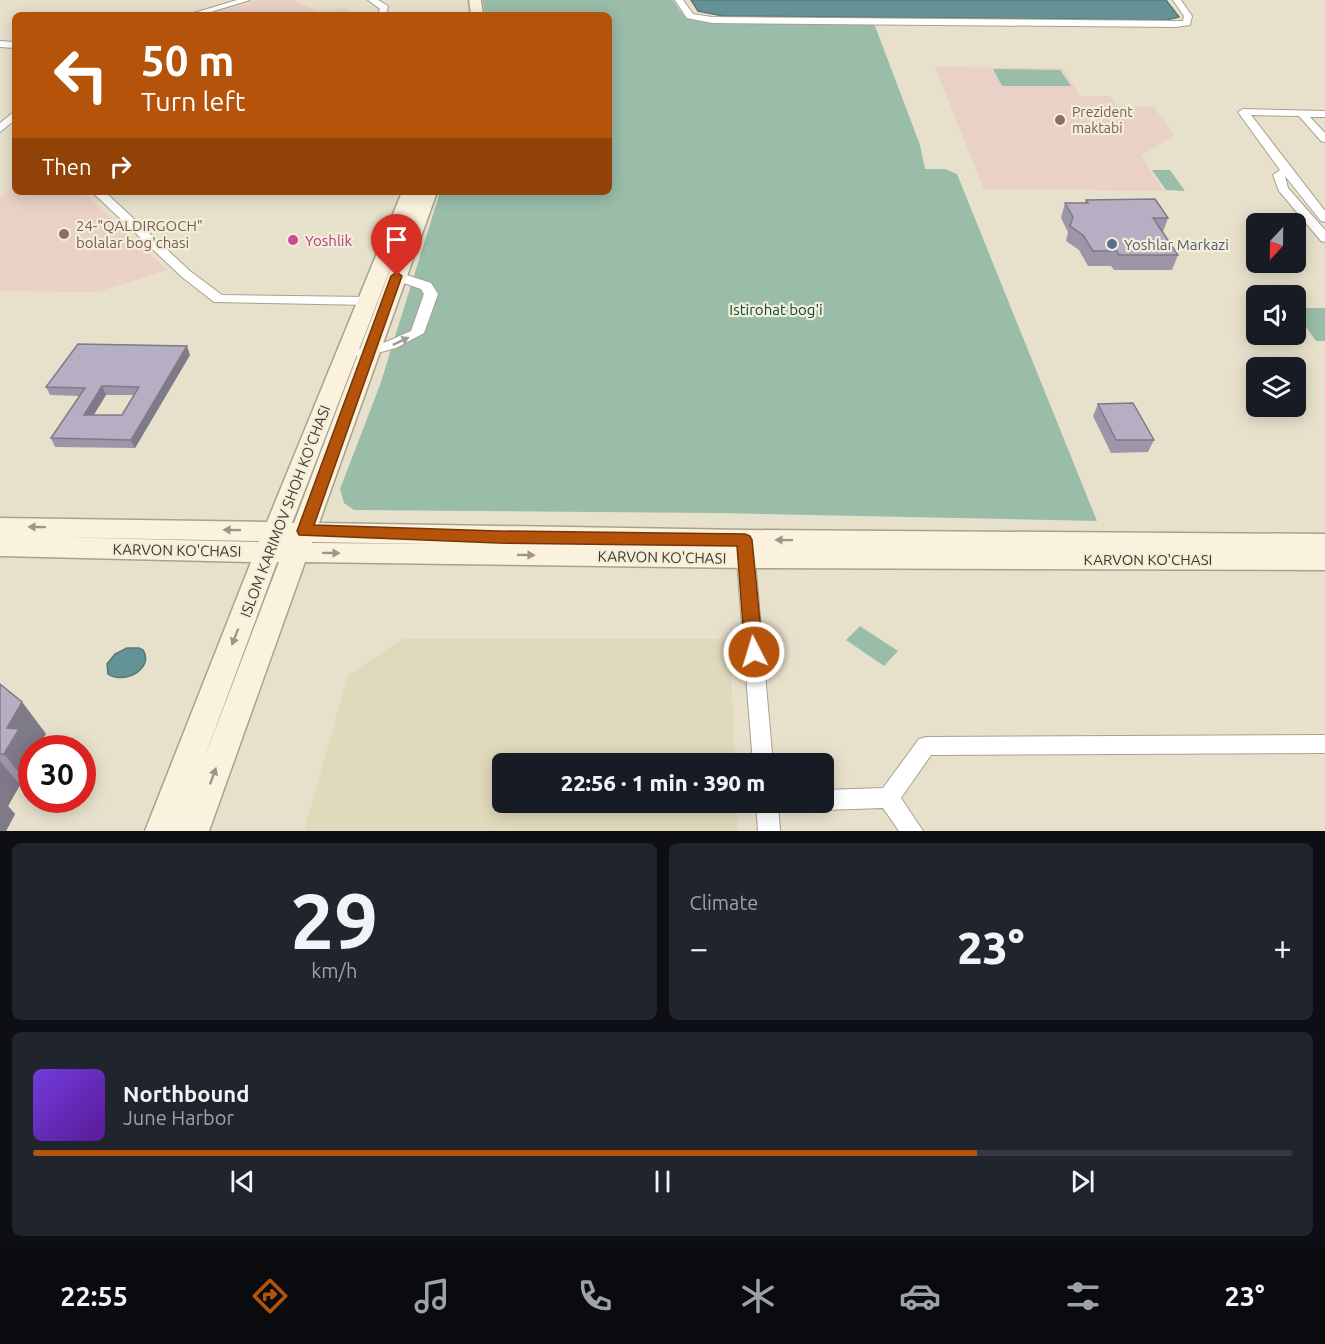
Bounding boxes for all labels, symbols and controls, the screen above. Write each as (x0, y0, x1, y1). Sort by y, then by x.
icon: left (42, 36, 120, 114)
text: 50 m (141, 37, 235, 84)
text: Turn left (141, 86, 245, 116)
place label: Prezident maktabi (1072, 104, 1133, 136)
marker: Prezident maktabi (1053, 113, 1067, 127)
icon: right (104, 150, 137, 183)
text: Then (42, 154, 92, 179)
north arrow (1246, 213, 1306, 273)
map controls (1246, 213, 1306, 417)
pin (371, 214, 422, 276)
place label: 24-"QALDIRGOCH" bolalar bog'chasi (76, 217, 203, 251)
icon: arrive (380, 223, 413, 256)
marker: 24-"QALDIRGOCH" bolalar bog'chasi (57, 227, 71, 241)
place label: Yoshlik (305, 232, 352, 249)
marker: Yoshlik (286, 233, 300, 247)
place label: Yoshlar Markazi (1124, 236, 1229, 253)
marker: Yoshlar Markazi (1105, 237, 1119, 251)
button: sound (1246, 285, 1306, 345)
park label: Istirohat bog'i (729, 301, 823, 318)
one-way arrow (392, 336, 409, 345)
button: layers (1246, 357, 1306, 417)
street label: ISLOM KARIMOV SHOH KO'CHASI (237, 403, 333, 619)
one-way arrow (27, 522, 46, 532)
one-way arrow (222, 525, 241, 535)
one-way arrow (774, 535, 793, 545)
street label: KARVON KO'CHASI (112, 540, 242, 560)
street label: KARVON KO'CHASI (597, 547, 727, 567)
one-way arrow (322, 548, 341, 558)
one-way arrow (517, 550, 536, 560)
street label: KARVON KO'CHASI (1084, 551, 1212, 568)
position arrow (722, 620, 786, 684)
one-way arrow (230, 628, 240, 646)
speed limit sign: 30 (18, 735, 96, 813)
one-way arrow (209, 767, 218, 785)
text: 22:56 · 1 min · 390 m (561, 770, 765, 795)
text: 29 (290, 876, 378, 964)
text: Climate (690, 891, 758, 914)
text: 23° (957, 922, 1024, 973)
text: − (690, 929, 708, 966)
text: + (1273, 929, 1292, 966)
text: km/h (311, 959, 357, 982)
text: Northbound (123, 1081, 249, 1106)
text: June Harbor (123, 1106, 234, 1129)
icon: previous (226, 1165, 259, 1198)
icon: pause (646, 1165, 679, 1198)
icon: next (1066, 1165, 1099, 1198)
icon: directions (249, 1275, 291, 1317)
icon: music (411, 1275, 453, 1317)
icon: phone (574, 1275, 616, 1317)
icon: climate (737, 1275, 779, 1317)
icon: car (899, 1275, 941, 1317)
icon: filters (1062, 1275, 1104, 1317)
text: 22:55 (60, 1281, 128, 1311)
text: 23° (1225, 1281, 1265, 1311)

